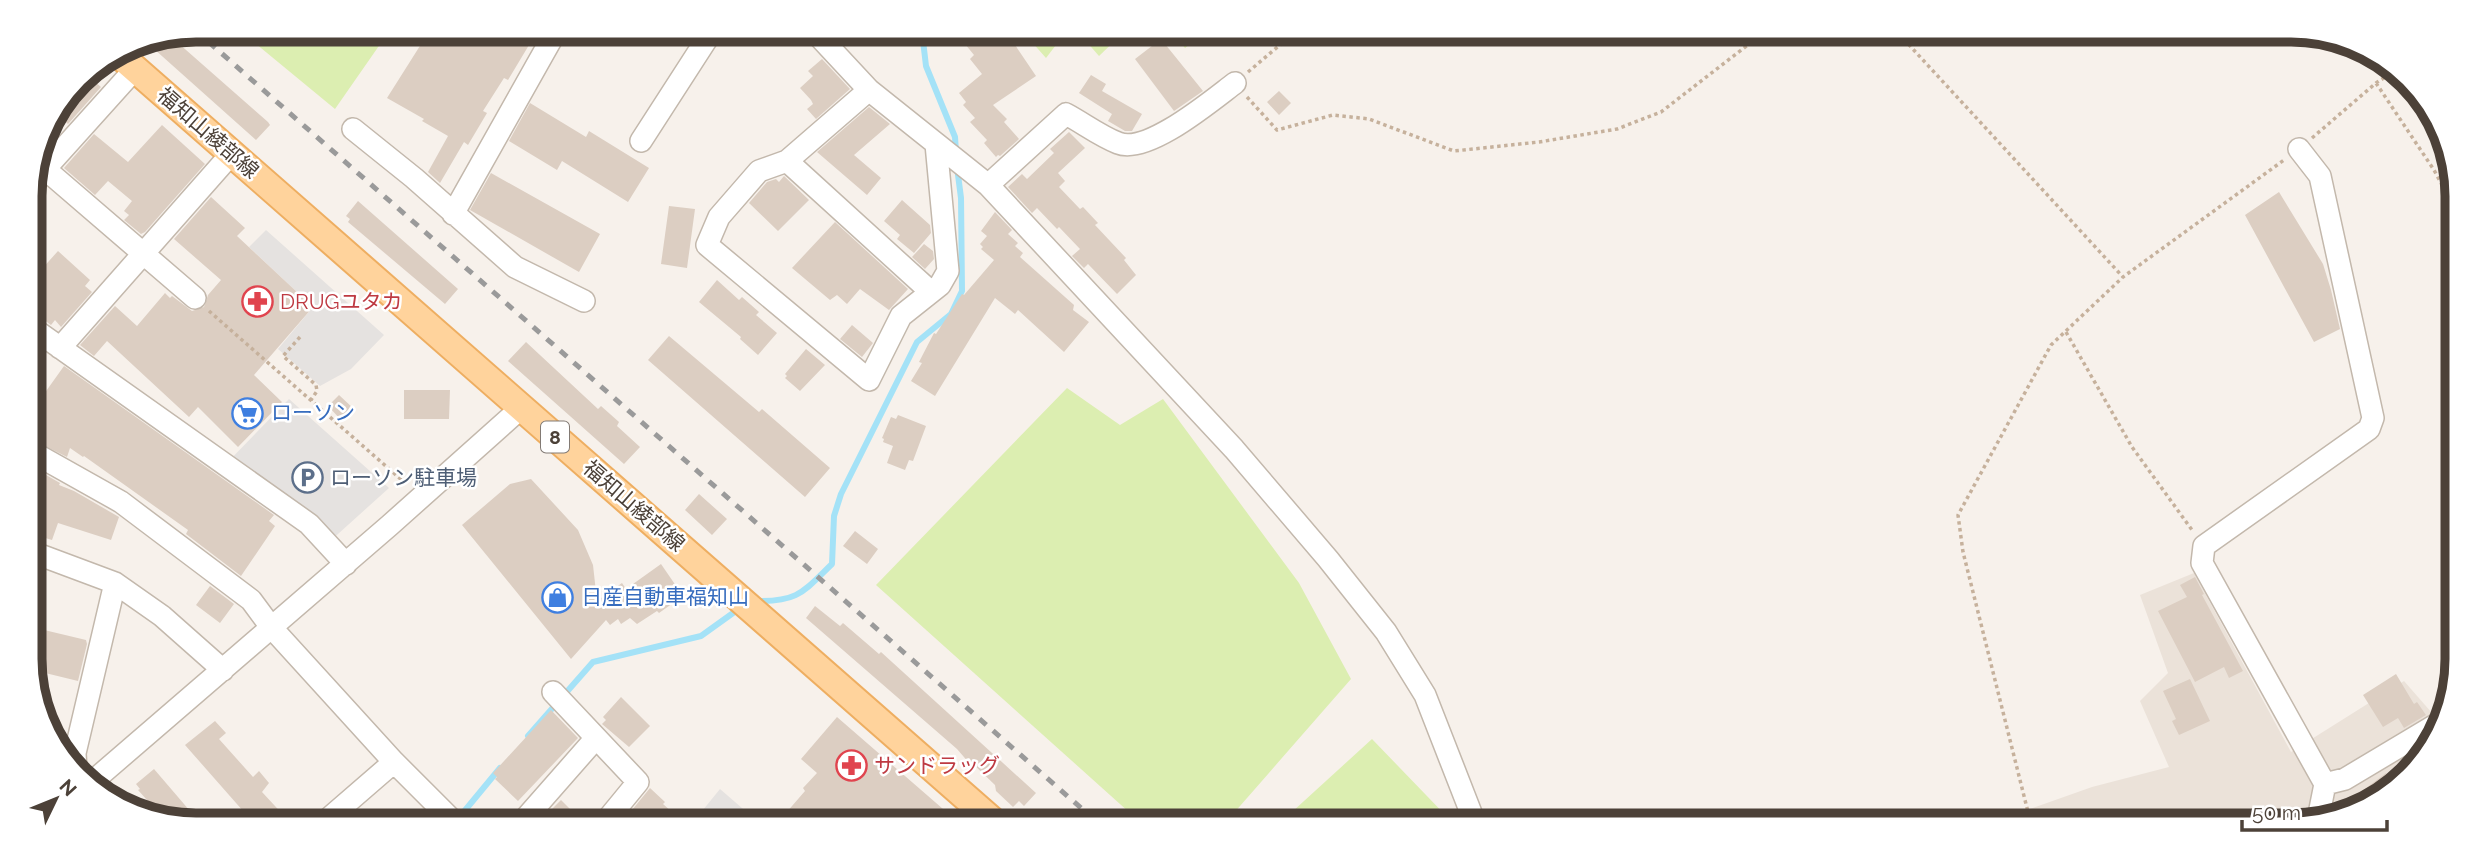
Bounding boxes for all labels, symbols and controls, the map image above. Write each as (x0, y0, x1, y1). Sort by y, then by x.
street label: 福知山綾部線 (153, 82, 264, 183)
pharmacy icon: DRUGユタカ (240, 285, 274, 319)
place label: DRUGユタカ (280, 289, 403, 314)
supermarket icon: ローソン (231, 396, 265, 430)
place label: ローソン (271, 400, 355, 425)
road number: 8 (541, 422, 569, 452)
street label: 福知山綾部線 (579, 455, 690, 556)
parking icon: ローソン駐車場 (290, 461, 324, 495)
place label: ローソン駐車場 (330, 465, 477, 490)
shop icon: 日産自動車福知山 (541, 580, 575, 614)
place label: 日産自動車福知山 (581, 584, 749, 609)
pharmacy icon: サンドラッグ (834, 749, 868, 783)
place label: サンドラッグ (874, 753, 1000, 778)
north arrow (21, 764, 91, 834)
text: N (55, 775, 81, 800)
scale bar (2242, 788, 2387, 832)
text: 50 m (2252, 800, 2301, 825)

